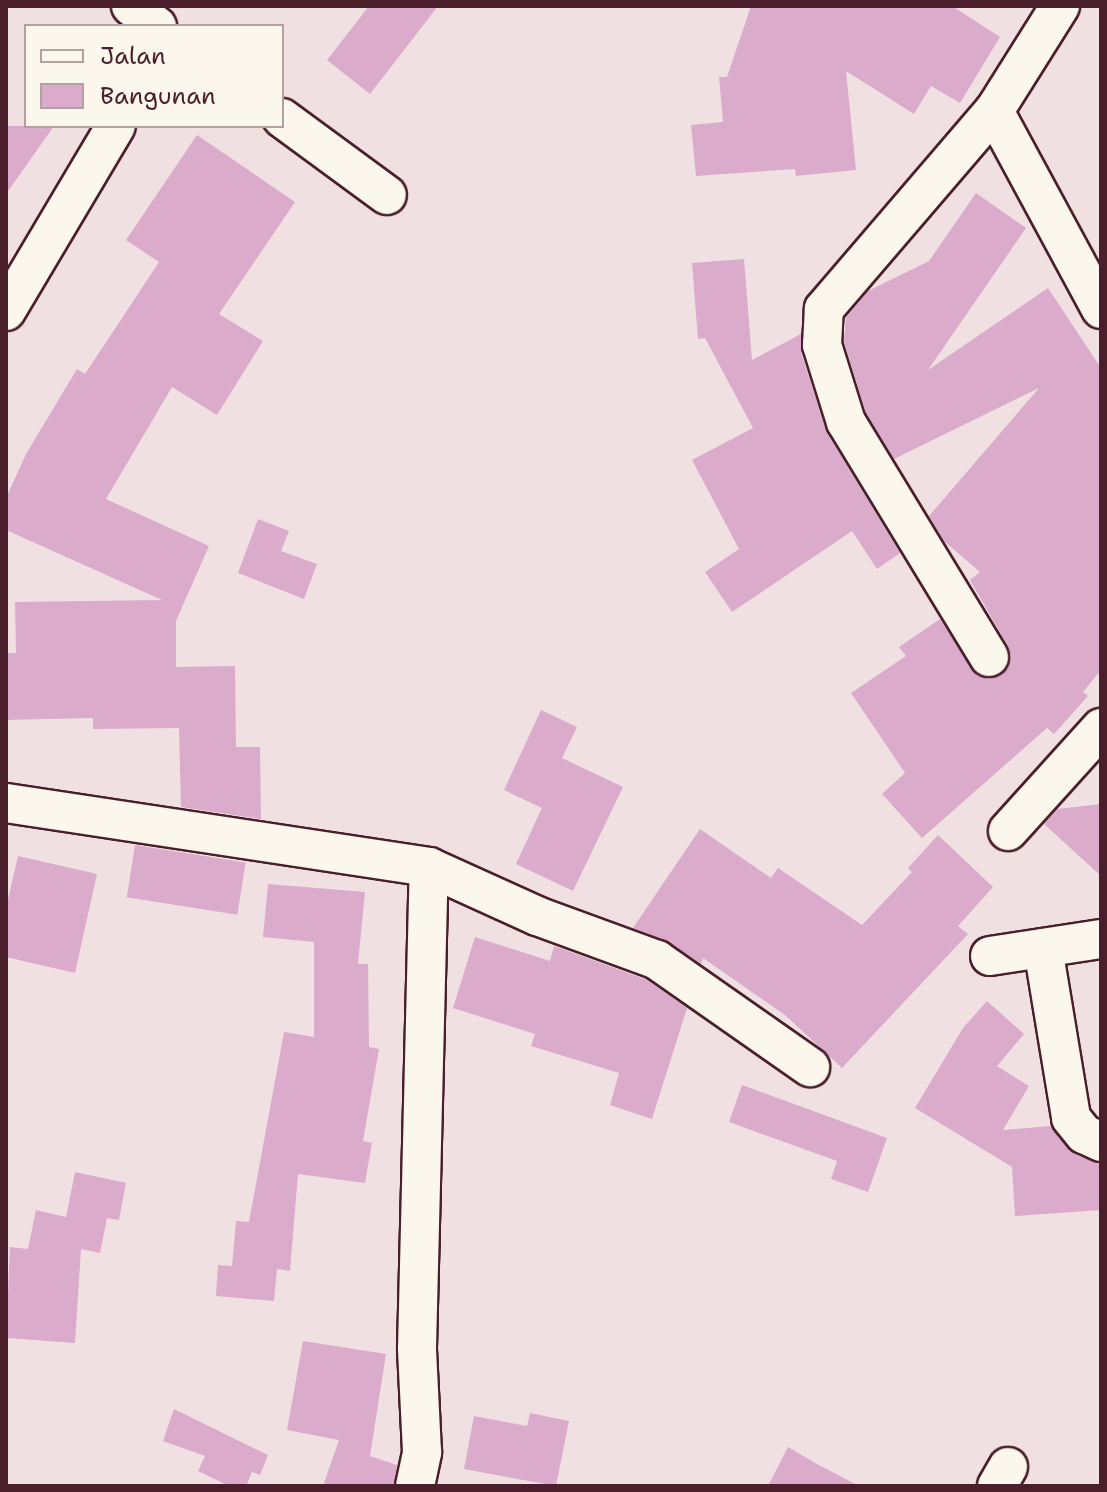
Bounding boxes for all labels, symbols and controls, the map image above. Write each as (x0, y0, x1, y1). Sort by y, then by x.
legend (24, 24, 284, 128)
text: Jalan (100, 40, 166, 72)
text: Bangunan (100, 80, 216, 112)

